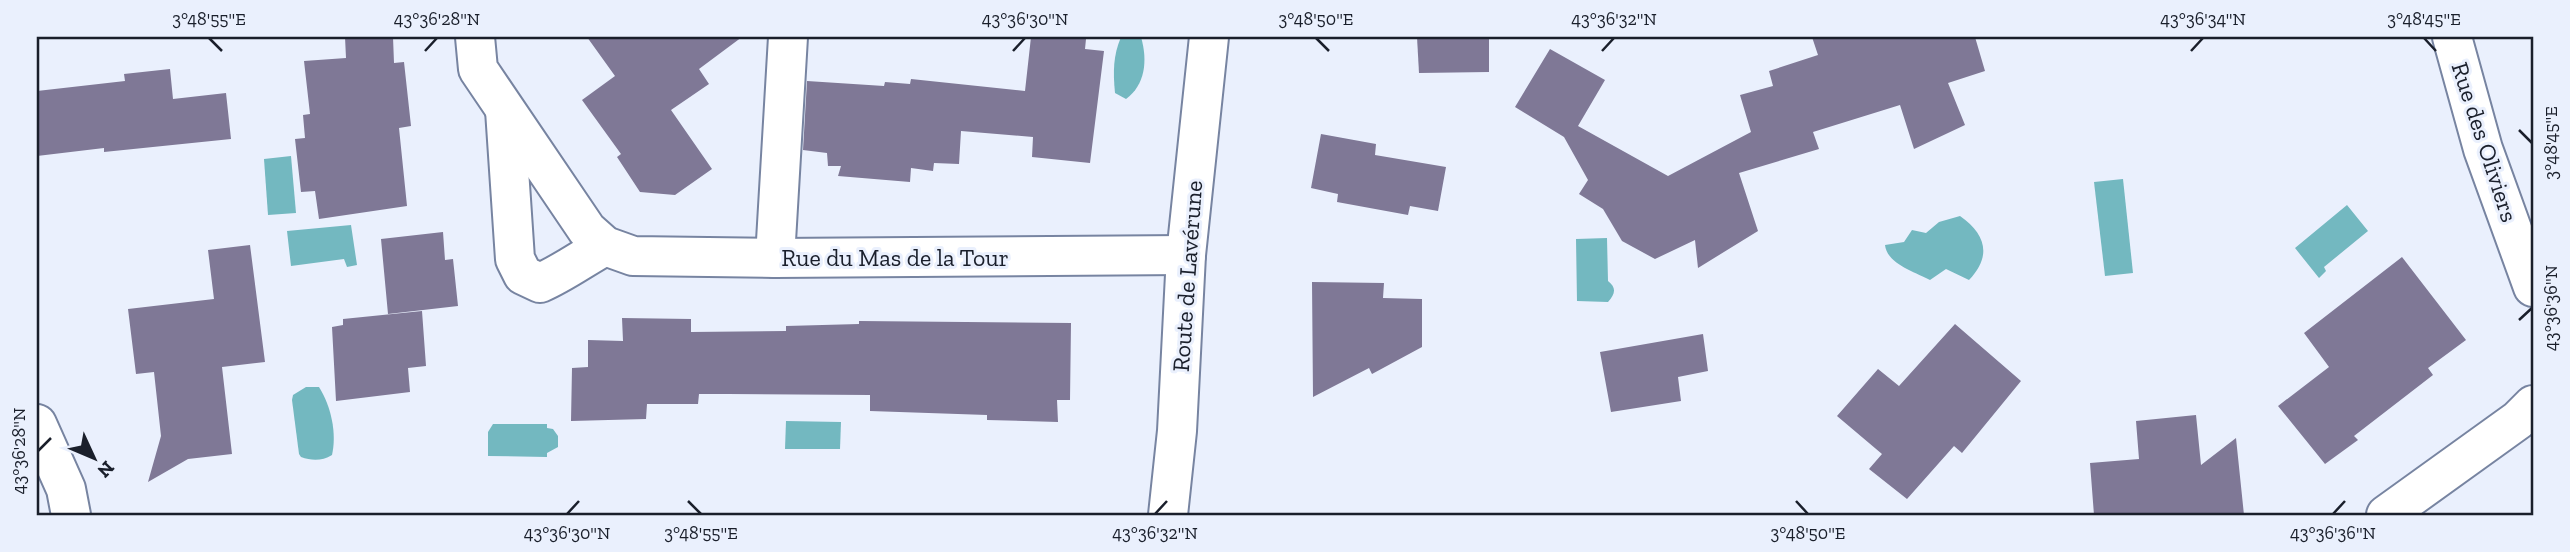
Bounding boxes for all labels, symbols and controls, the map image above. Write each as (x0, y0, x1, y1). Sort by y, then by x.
text: 3°48'55"E (172, 8, 246, 30)
text: 43°36'28"N (394, 8, 480, 30)
text: 43°36'30"N (982, 8, 1068, 30)
text: 3°48'50"E (1279, 8, 1353, 30)
text: 43°36'32"N (1571, 8, 1657, 30)
text: 43°36'34"N (2160, 8, 2246, 30)
text: 3°48'45"E (2387, 8, 2461, 30)
street label: Rue des Oliviers (2446, 58, 2524, 226)
text: 3°48'45"E (2540, 106, 2562, 180)
street label: Route de Lavérune (1166, 179, 1208, 373)
street label: Rue du Mas de la Tour (781, 243, 1009, 272)
text: 43°36'36"N (2540, 265, 2562, 351)
text: 43°36'28"N (8, 408, 30, 494)
north arrow (60, 422, 130, 492)
text: N (93, 456, 119, 483)
text: 43°36'30"N (524, 522, 610, 544)
text: 3°48'55"E (664, 522, 738, 544)
text: 43°36'32"N (1112, 522, 1198, 544)
text: 3°48'50"E (1771, 522, 1845, 544)
text: 43°36'36"N (2290, 522, 2376, 544)

